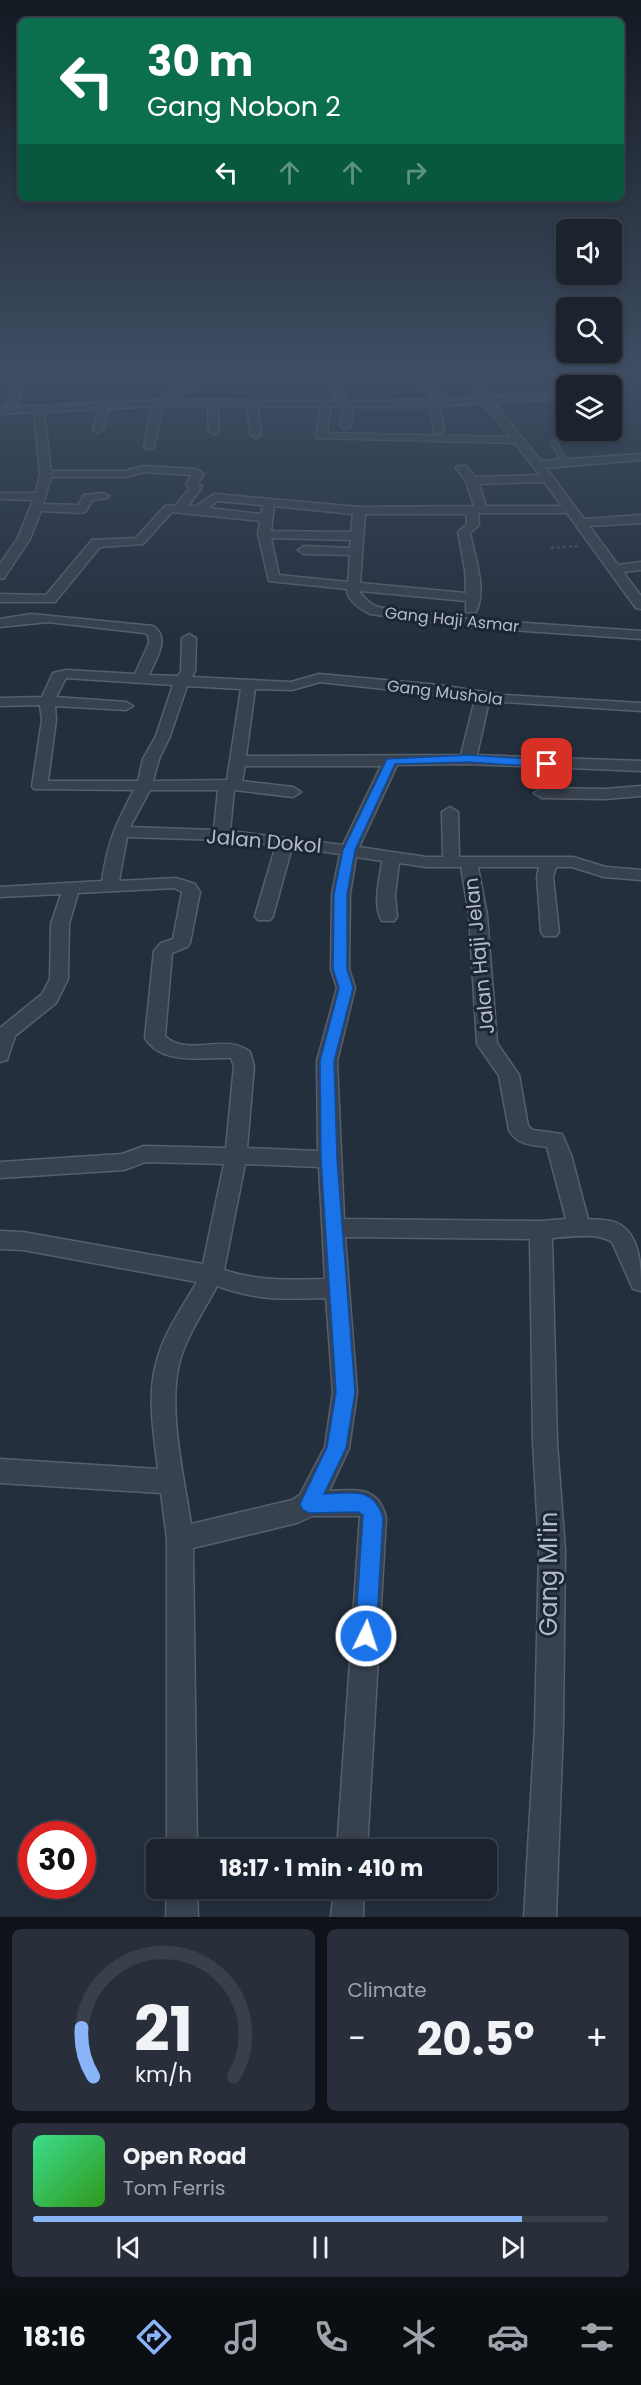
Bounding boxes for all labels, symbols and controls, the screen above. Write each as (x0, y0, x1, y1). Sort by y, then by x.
text: 30 m (147, 32, 253, 91)
icon: left (48, 42, 126, 120)
text: Gang Nobon 2 (147, 88, 341, 125)
icon: left (210, 156, 243, 189)
icon: ahead (273, 156, 306, 189)
icon: ahead (336, 156, 369, 189)
icon: right (399, 156, 432, 189)
map controls (556, 219, 622, 441)
button: sound (556, 219, 622, 285)
button: search (556, 297, 622, 363)
button: layers (556, 375, 622, 441)
street label: Gang Haji Asmar (384, 601, 520, 638)
street label: Gang Mushola (386, 674, 504, 711)
pin (521, 738, 572, 789)
icon: arrive (530, 747, 563, 780)
street label: Jalan Dokol (205, 822, 323, 860)
street label: Jalan Haji Jelan (457, 876, 501, 1036)
street label: Gang Mi'in (532, 1512, 565, 1636)
position arrow (334, 1604, 398, 1668)
speed limit sign: 30 (18, 1821, 96, 1899)
text: 18:17 · 1 min · 410 m (220, 1853, 423, 1884)
text: Climate (348, 1976, 427, 2004)
text: 21 (134, 1985, 193, 2073)
text: 20.5° (417, 2008, 534, 2071)
text: − (348, 2015, 366, 2062)
text: + (585, 2015, 608, 2062)
text: km/h (135, 2059, 192, 2090)
text: Open Road (123, 2141, 247, 2172)
text: Tom Ferris (123, 2174, 225, 2202)
icon: previous (112, 2231, 145, 2264)
icon: pause (304, 2231, 337, 2264)
icon: next (496, 2231, 529, 2264)
icon: directions (133, 2316, 175, 2358)
icon: music (221, 2316, 263, 2358)
icon: phone (310, 2316, 352, 2358)
icon: climate (398, 2316, 440, 2358)
icon: car (487, 2316, 529, 2358)
icon: filters (576, 2316, 618, 2358)
text: 18:16 (23, 2318, 86, 2355)

